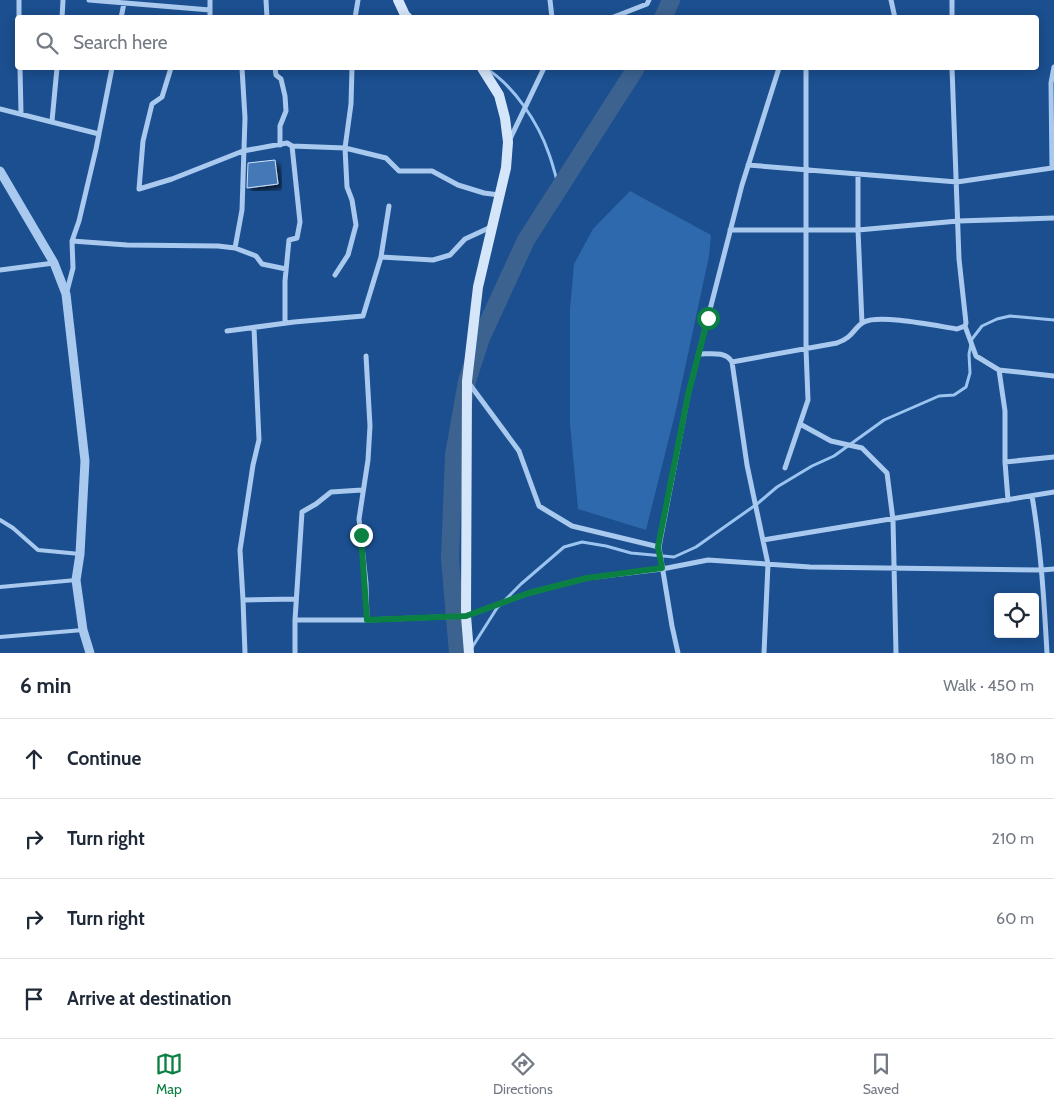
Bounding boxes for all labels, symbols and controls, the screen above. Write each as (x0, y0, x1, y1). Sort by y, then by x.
search box (15, 15, 1039, 70)
icon: search (33, 29, 61, 57)
text: Search here (73, 31, 167, 54)
route start (697, 307, 720, 330)
route end (350, 524, 373, 547)
map controls (994, 593, 1039, 638)
button: locate (994, 593, 1039, 638)
text: 6 min (20, 673, 71, 698)
text: Walk · 450 m (943, 676, 1034, 695)
icon: ahead (20, 745, 48, 773)
text: Continue (67, 747, 141, 770)
text: 180 m (990, 749, 1034, 768)
icon: right (20, 825, 48, 853)
text: Turn right (67, 827, 145, 850)
text: 210 m (992, 829, 1034, 848)
icon: right (20, 905, 48, 933)
text: Turn right (67, 907, 145, 930)
text: 60 m (996, 909, 1034, 928)
icon: arrive (20, 985, 48, 1013)
text: Arrive at destination (67, 987, 231, 1010)
tab: Map (155, 1050, 183, 1098)
tab: Directions (493, 1050, 553, 1098)
tab: Saved (863, 1050, 899, 1098)

